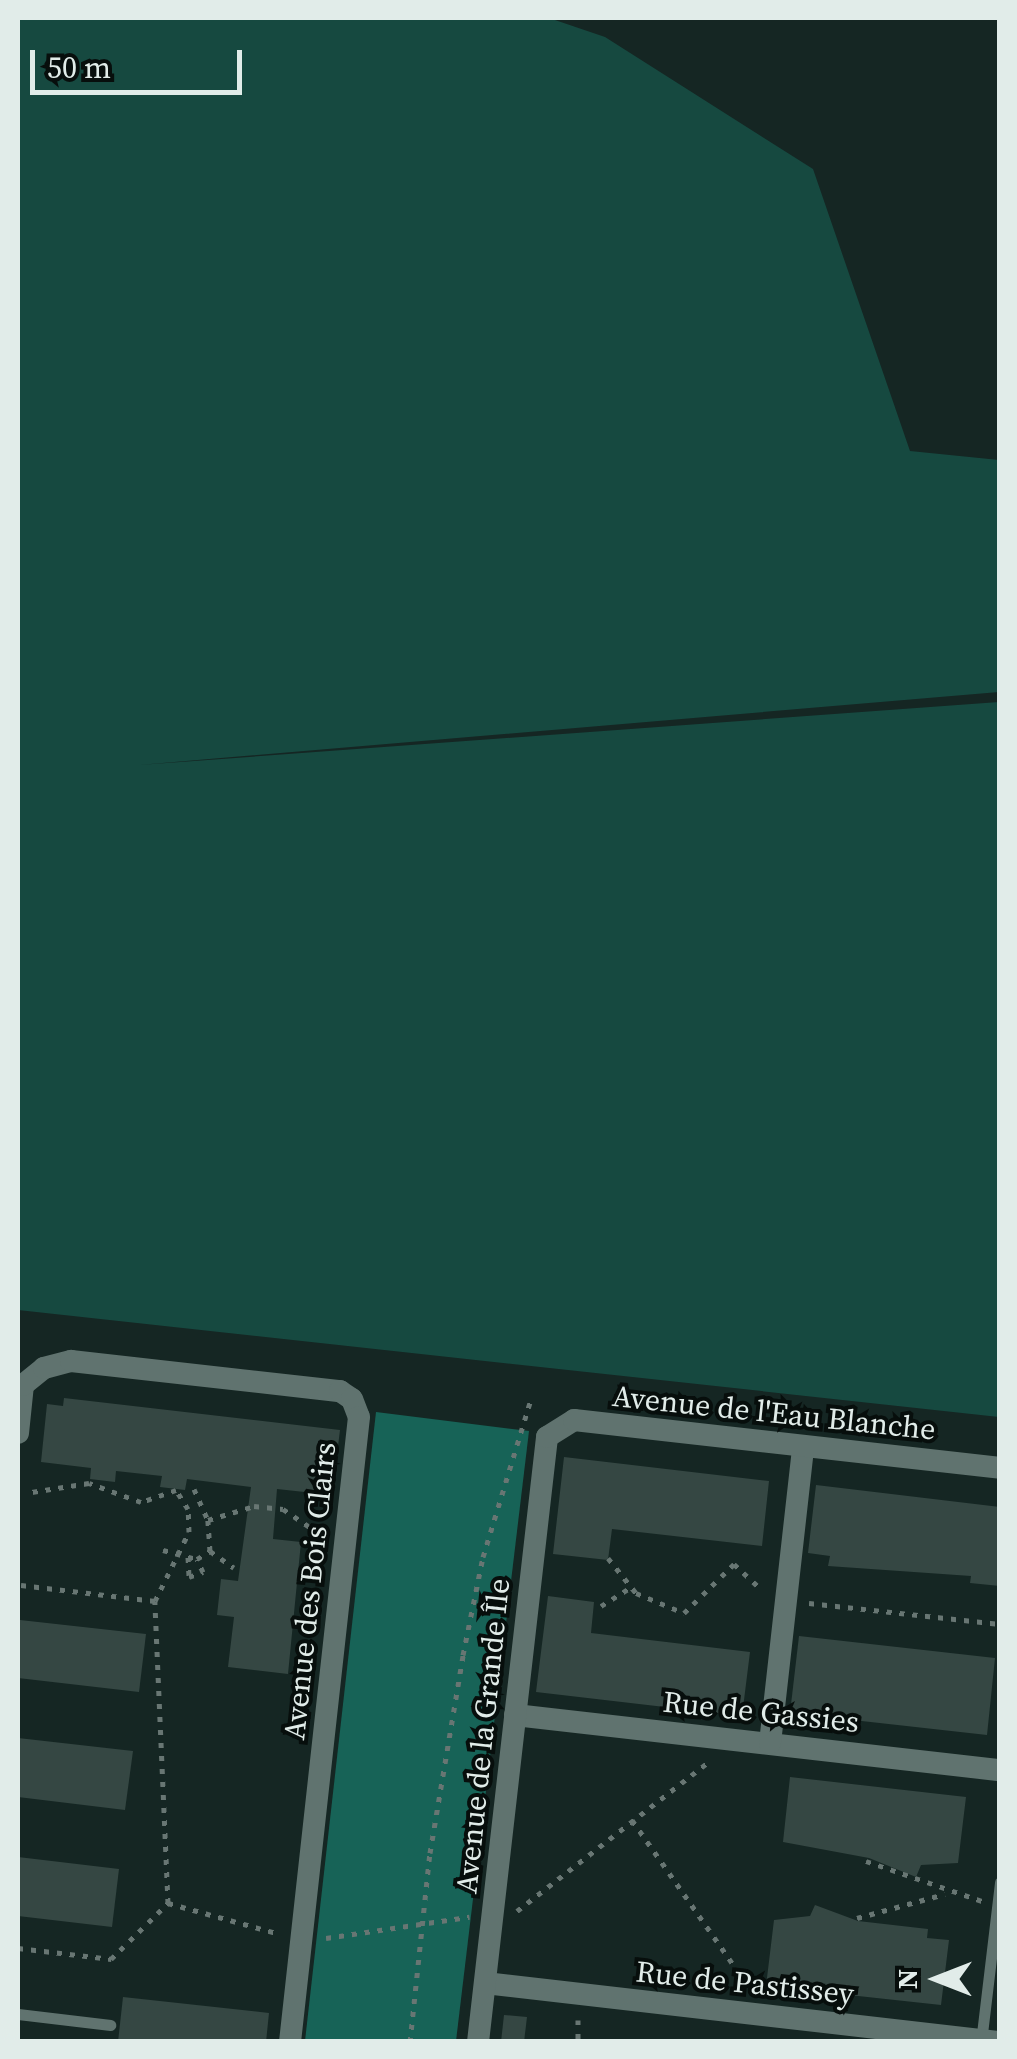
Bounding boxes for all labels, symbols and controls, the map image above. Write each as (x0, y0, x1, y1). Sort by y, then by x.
scale bar (35, 30, 248, 92)
text: 50 m (47, 47, 111, 88)
street label: Avenue de l'Eau Blanche (611, 1378, 937, 1448)
street label: Avenue des Bois Clairs (276, 1440, 344, 1742)
street label: Avenue de la Grande Île (449, 1577, 517, 1895)
street label: Rue de Gassies (661, 1684, 861, 1740)
north arrow (887, 1929, 987, 2029)
street label: Rue de Pastissey (634, 1954, 856, 2012)
text: N (888, 1969, 926, 1989)

